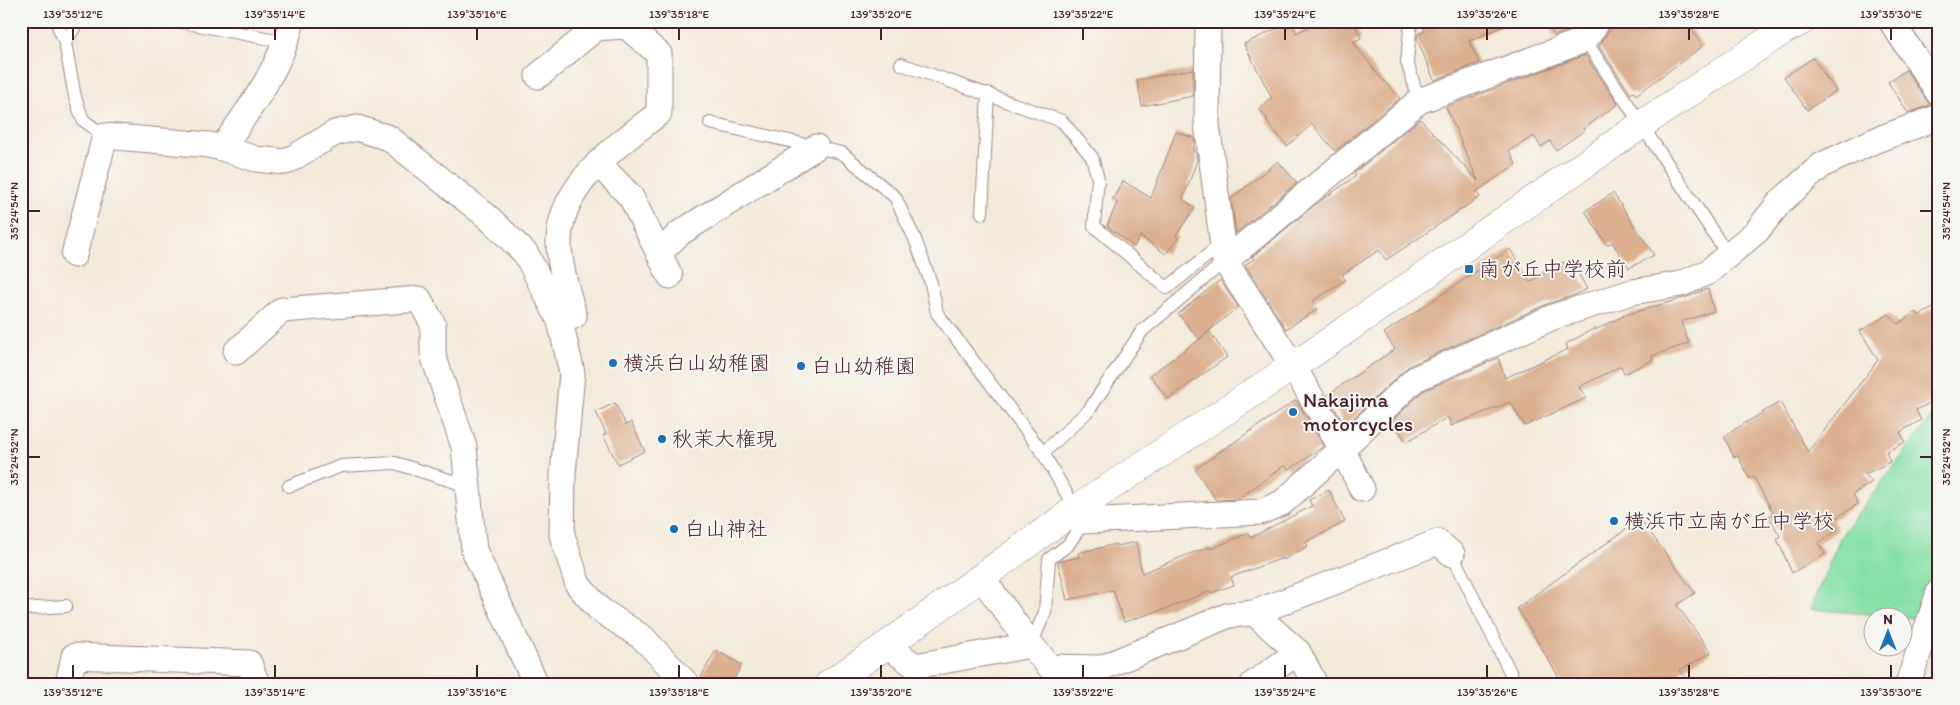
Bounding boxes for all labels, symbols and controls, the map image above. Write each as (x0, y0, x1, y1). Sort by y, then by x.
text: 139°35'12"E (43, 7, 103, 21)
text: 139°35'14"E (245, 7, 306, 21)
text: 139°35'16"E (447, 7, 507, 21)
text: 139°35'18"E (649, 7, 709, 21)
text: 139°35'20"E (850, 7, 912, 21)
text: 139°35'22"E (1053, 7, 1114, 21)
text: 139°35'24"E (1254, 7, 1316, 21)
text: 139°35'26"E (1457, 7, 1518, 21)
text: 139°35'28"E (1659, 7, 1720, 21)
text: 139°35'30"E (1860, 7, 1922, 21)
text: 35°24'54"N (7, 182, 21, 240)
text: 35°24'54"N (1939, 182, 1953, 240)
place label: 南が丘中学校前 (1479, 256, 1626, 281)
marker: 南が丘中学校前 (1463, 263, 1475, 275)
place label: 横浜白山幼稚園 (623, 350, 770, 375)
place label: 白山幼稚園 (811, 353, 916, 378)
marker: 横浜白山幼稚園 (607, 357, 619, 369)
marker: 白山幼稚園 (795, 360, 807, 372)
place label: Nakajima motorcycles (1303, 387, 1413, 436)
marker: Nakajima motorcycles (1287, 406, 1299, 418)
place label: 秋茉大権現 (672, 426, 777, 451)
text: 35°24'52"N (7, 428, 21, 486)
text: 35°24'52"N (1939, 428, 1953, 486)
marker: 秋茉大権現 (656, 433, 668, 445)
place label: 横浜市立南が丘中学校 (1624, 508, 1834, 533)
marker: 横浜市立南が丘中学校 (1608, 515, 1620, 527)
place label: 白山神社 (684, 516, 768, 541)
marker: 白山神社 (668, 523, 680, 535)
north arrow (1862, 608, 1912, 658)
text: N (1883, 611, 1893, 628)
text: 139°35'12"E (43, 685, 103, 699)
text: 139°35'14"E (245, 685, 306, 699)
text: 139°35'16"E (447, 685, 507, 699)
text: 139°35'18"E (649, 685, 709, 699)
text: 139°35'20"E (850, 685, 912, 699)
text: 139°35'22"E (1053, 685, 1114, 699)
text: 139°35'24"E (1254, 685, 1316, 699)
text: 139°35'26"E (1457, 685, 1518, 699)
text: 139°35'28"E (1659, 685, 1720, 699)
text: 139°35'30"E (1860, 685, 1922, 699)

